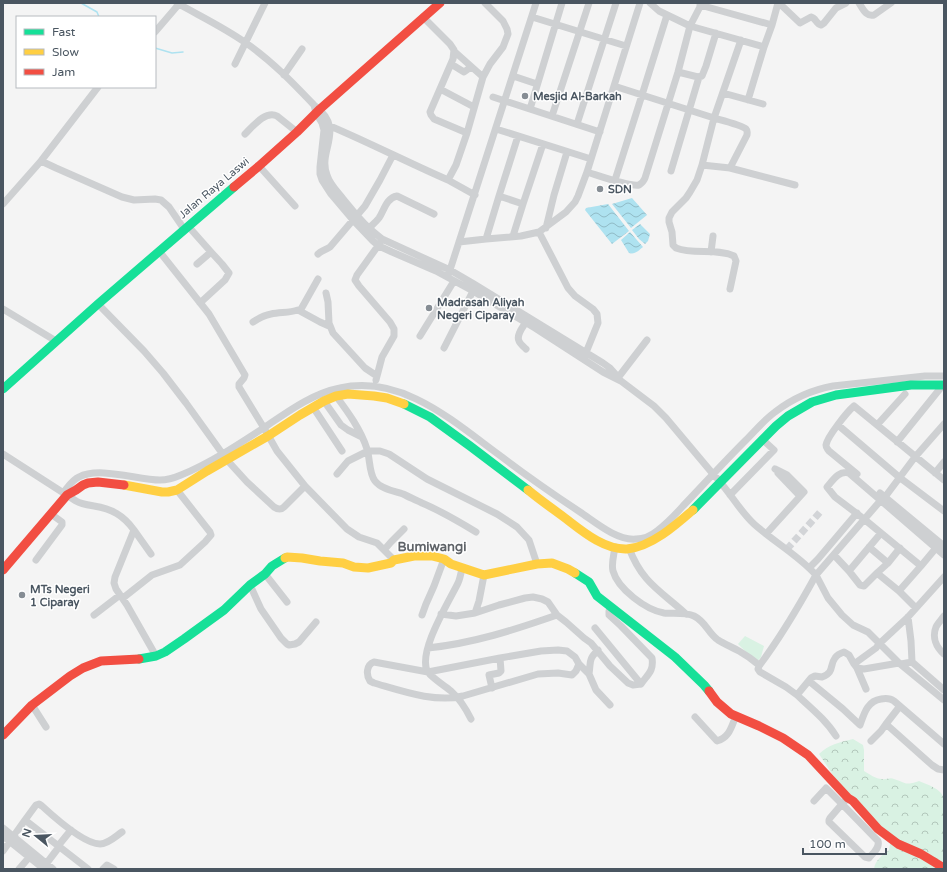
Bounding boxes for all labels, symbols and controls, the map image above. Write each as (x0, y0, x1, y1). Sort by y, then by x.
legend (16, 16, 156, 88)
text: Fast (52, 25, 76, 39)
text: Slow (52, 45, 79, 59)
text: Jam (52, 65, 75, 79)
place label: Mesjid Al-Barkah (533, 90, 622, 104)
marker: Mesjid Al-Barkah (520, 91, 530, 101)
street label: Jalan Raya Laswi (176, 155, 252, 221)
place label: SDN (608, 183, 632, 196)
marker: SDN (595, 184, 605, 194)
place label: Madrasah Aliyah Negeri Ciparay (437, 296, 525, 323)
marker: Madrasah Aliyah Negeri Ciparay (424, 303, 434, 313)
district label: Bumiwangi (398, 539, 466, 555)
place label: MTs Negeri 1 Ciparay (30, 583, 90, 610)
marker: MTs Negeri 1 Ciparay (17, 590, 27, 600)
north arrow (16, 816, 56, 856)
text: N (19, 827, 35, 839)
scale bar (803, 830, 886, 856)
text: 100 m (809, 837, 846, 851)

